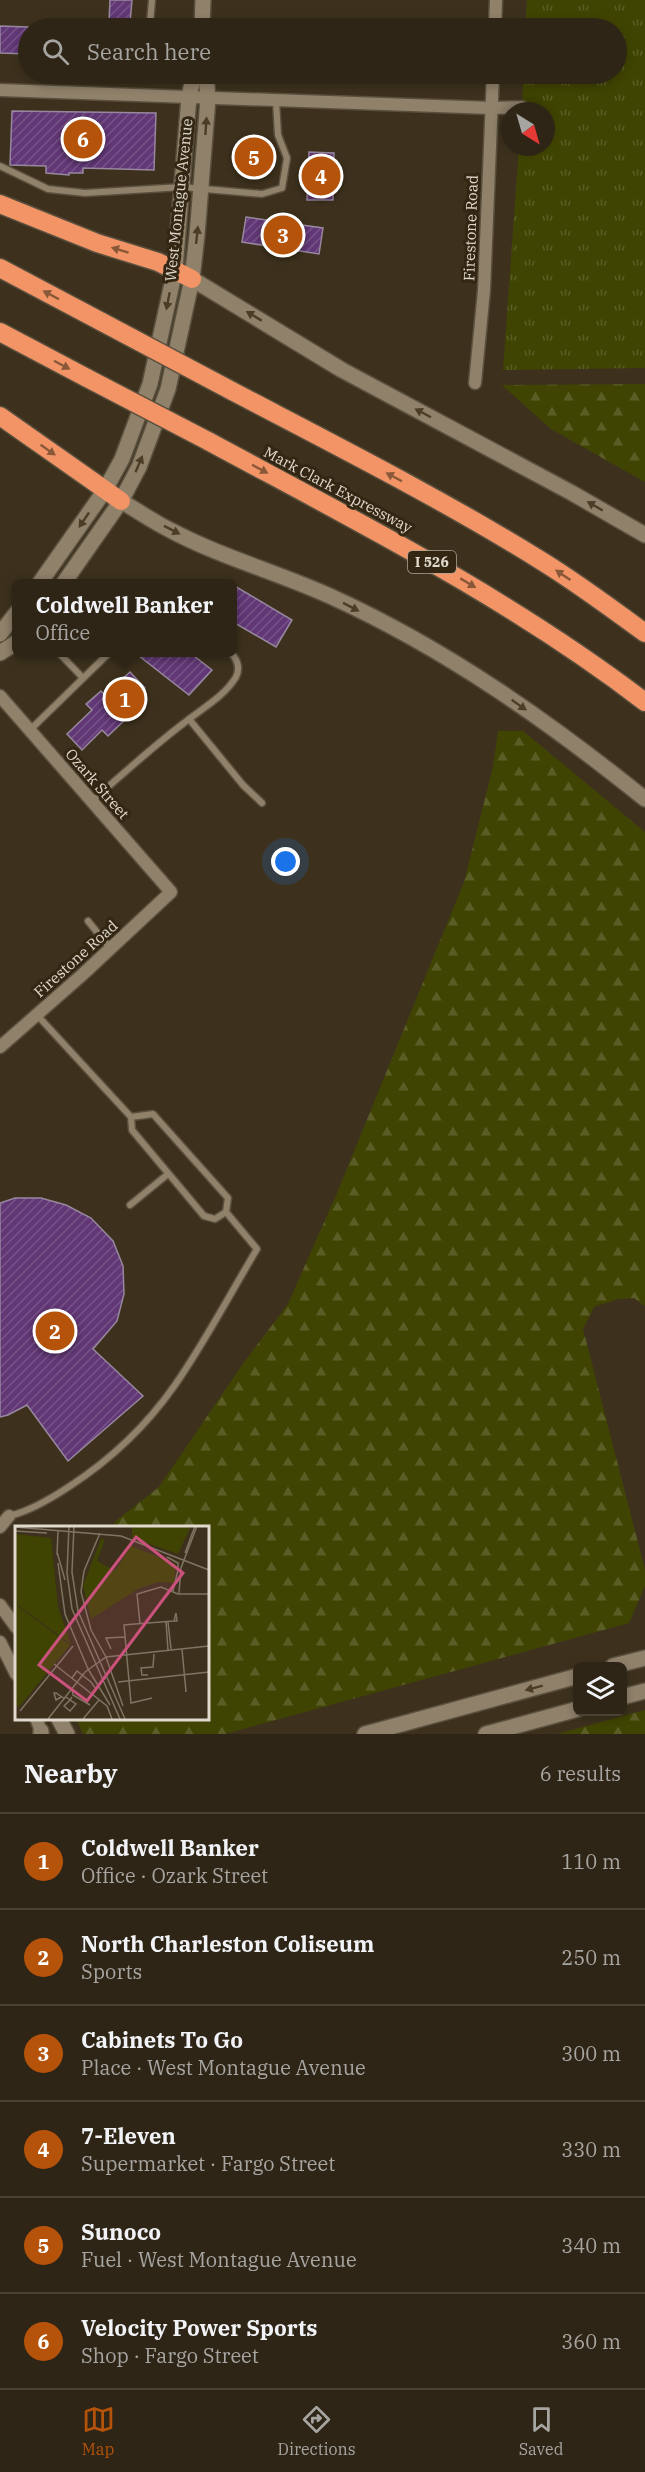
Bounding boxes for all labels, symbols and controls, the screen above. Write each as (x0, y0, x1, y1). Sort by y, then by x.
search box (18, 18, 627, 84)
icon: search (39, 35, 72, 68)
text: Search here (87, 37, 211, 66)
north arrow (501, 102, 555, 156)
pin: 6 (64, 116, 103, 162)
street label: West Montague Avenue (160, 117, 197, 283)
one-way arrow (201, 117, 211, 136)
pin: 5 (234, 134, 274, 180)
pin: 4 (302, 154, 340, 198)
street label: Firestone Road (459, 175, 482, 281)
pin: 3 (264, 212, 302, 258)
one-way arrow (192, 225, 202, 244)
one-way arrow (111, 245, 129, 254)
one-way arrow (42, 291, 60, 301)
one-way arrow (163, 292, 172, 311)
one-way arrow (246, 311, 262, 322)
one-way arrow (54, 360, 71, 370)
one-way arrow (415, 408, 432, 417)
street label: Mark Clark Expressway (261, 442, 416, 537)
one-way arrow (39, 444, 55, 456)
one-way arrow (134, 454, 144, 472)
one-way arrow (252, 464, 269, 474)
one-way arrow (386, 472, 403, 482)
one-way arrow (586, 501, 603, 511)
one-way arrow (79, 512, 90, 528)
one-way arrow (163, 525, 181, 535)
road number: I 526 (408, 551, 456, 573)
one-way arrow (555, 569, 571, 581)
one-way arrow (460, 577, 476, 588)
popup (12, 579, 237, 657)
text: Coldwell Banker (36, 590, 213, 619)
one-way arrow (343, 602, 360, 611)
text: Office (36, 619, 90, 646)
pin: 1 (106, 676, 144, 722)
one-way arrow (511, 699, 527, 711)
street label: Ozark Street (61, 744, 133, 823)
your location (271, 847, 300, 876)
street label: Firestone Road (30, 916, 122, 1001)
pin: 2 (36, 1308, 74, 1354)
inset map (15, 1526, 208, 1719)
map controls (573, 1662, 627, 1716)
button: layers (573, 1662, 627, 1716)
one-way arrow (525, 1684, 543, 1693)
text: Nearby (24, 1756, 118, 1790)
text: 6 results (540, 1760, 621, 1787)
text: Coldwell Banker (81, 1833, 259, 1862)
text: 1 (38, 1848, 50, 1875)
text: 110 m (561, 1848, 621, 1875)
text: Office · Ozark Street (81, 1862, 268, 1889)
text: North Charleston Coliseum (81, 1929, 374, 1958)
text: 2 (38, 1944, 50, 1971)
text: 250 m (561, 1944, 621, 1971)
text: Sports (81, 1958, 142, 1985)
text: Cabinets To Go (81, 2025, 243, 2054)
text: 3 (38, 2040, 50, 2067)
text: 300 m (561, 2040, 621, 2067)
text: Place · West Montague Avenue (81, 2054, 366, 2081)
text: 7-Eleven (81, 2121, 176, 2150)
text: 4 (38, 2136, 50, 2163)
text: 330 m (561, 2136, 621, 2163)
text: Supermarket · Fargo Street (81, 2150, 335, 2177)
text: Sunoco (81, 2217, 161, 2246)
text: 5 (38, 2232, 50, 2259)
text: 340 m (561, 2232, 621, 2259)
text: Fuel · West Montague Avenue (81, 2246, 357, 2273)
text: Velocity Power Sports (81, 2313, 317, 2342)
text: 6 (38, 2328, 50, 2355)
text: 360 m (561, 2328, 621, 2355)
text: Shop · Fargo Street (81, 2342, 259, 2369)
tab: Map (82, 2403, 115, 2459)
tab: Directions (278, 2403, 356, 2459)
tab: Saved (519, 2403, 563, 2459)

